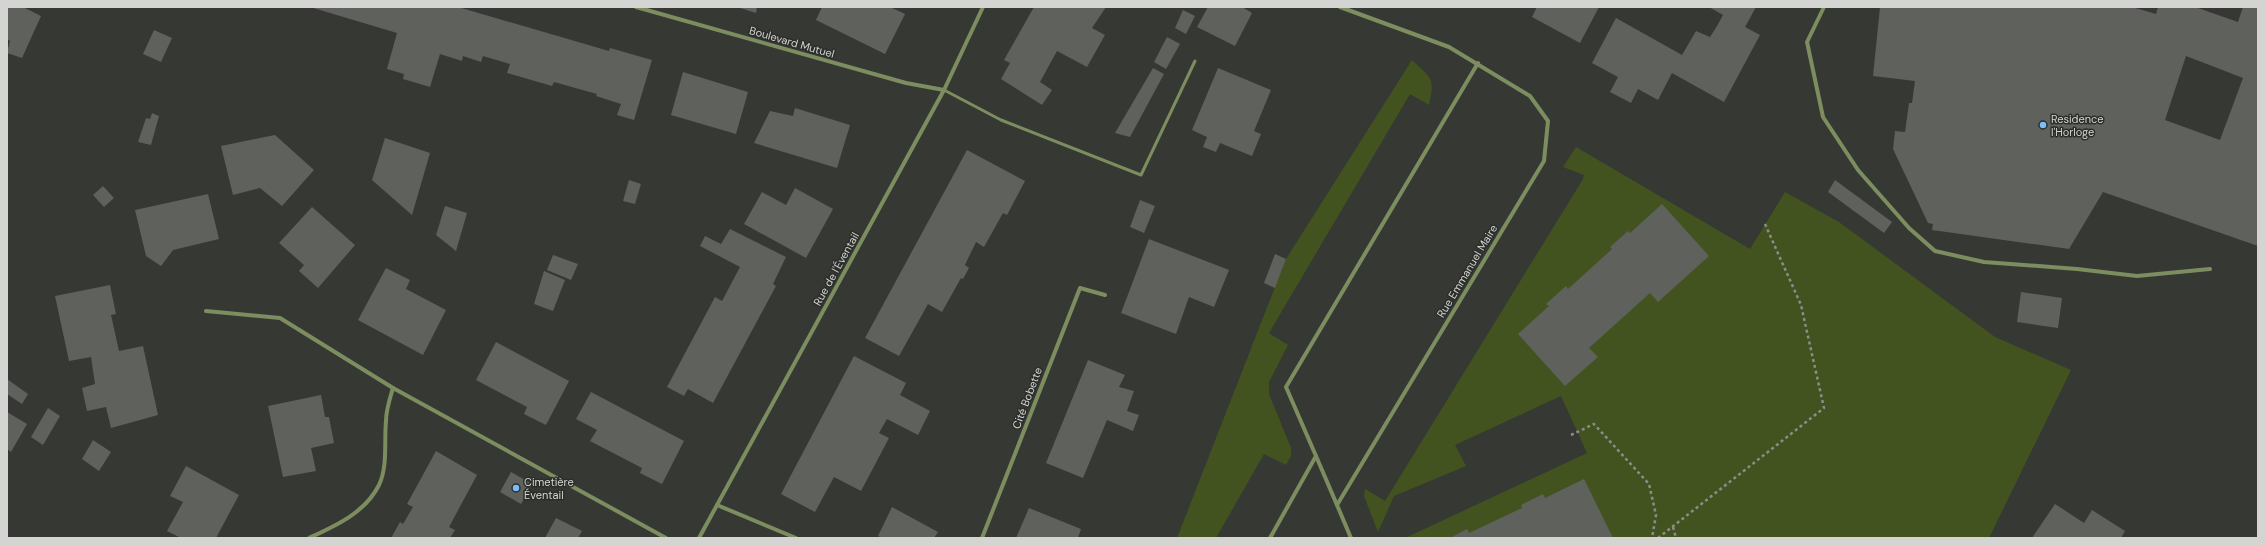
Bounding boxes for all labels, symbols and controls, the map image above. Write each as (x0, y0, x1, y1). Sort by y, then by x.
street label: Boulevard Mutuel (748, 23, 836, 61)
place label: Residence l'Horloge (2051, 112, 2104, 139)
marker: Residence l'Horloge (2038, 120, 2048, 130)
street label: Rue Emmanuel Maire (1434, 222, 1500, 320)
street label: Rue de l'Éventail (810, 230, 862, 308)
street label: Cité Bobette (1009, 365, 1045, 431)
place label: Cimetière Éventail (524, 475, 574, 502)
marker: Cimetière Éventail (511, 483, 521, 493)

